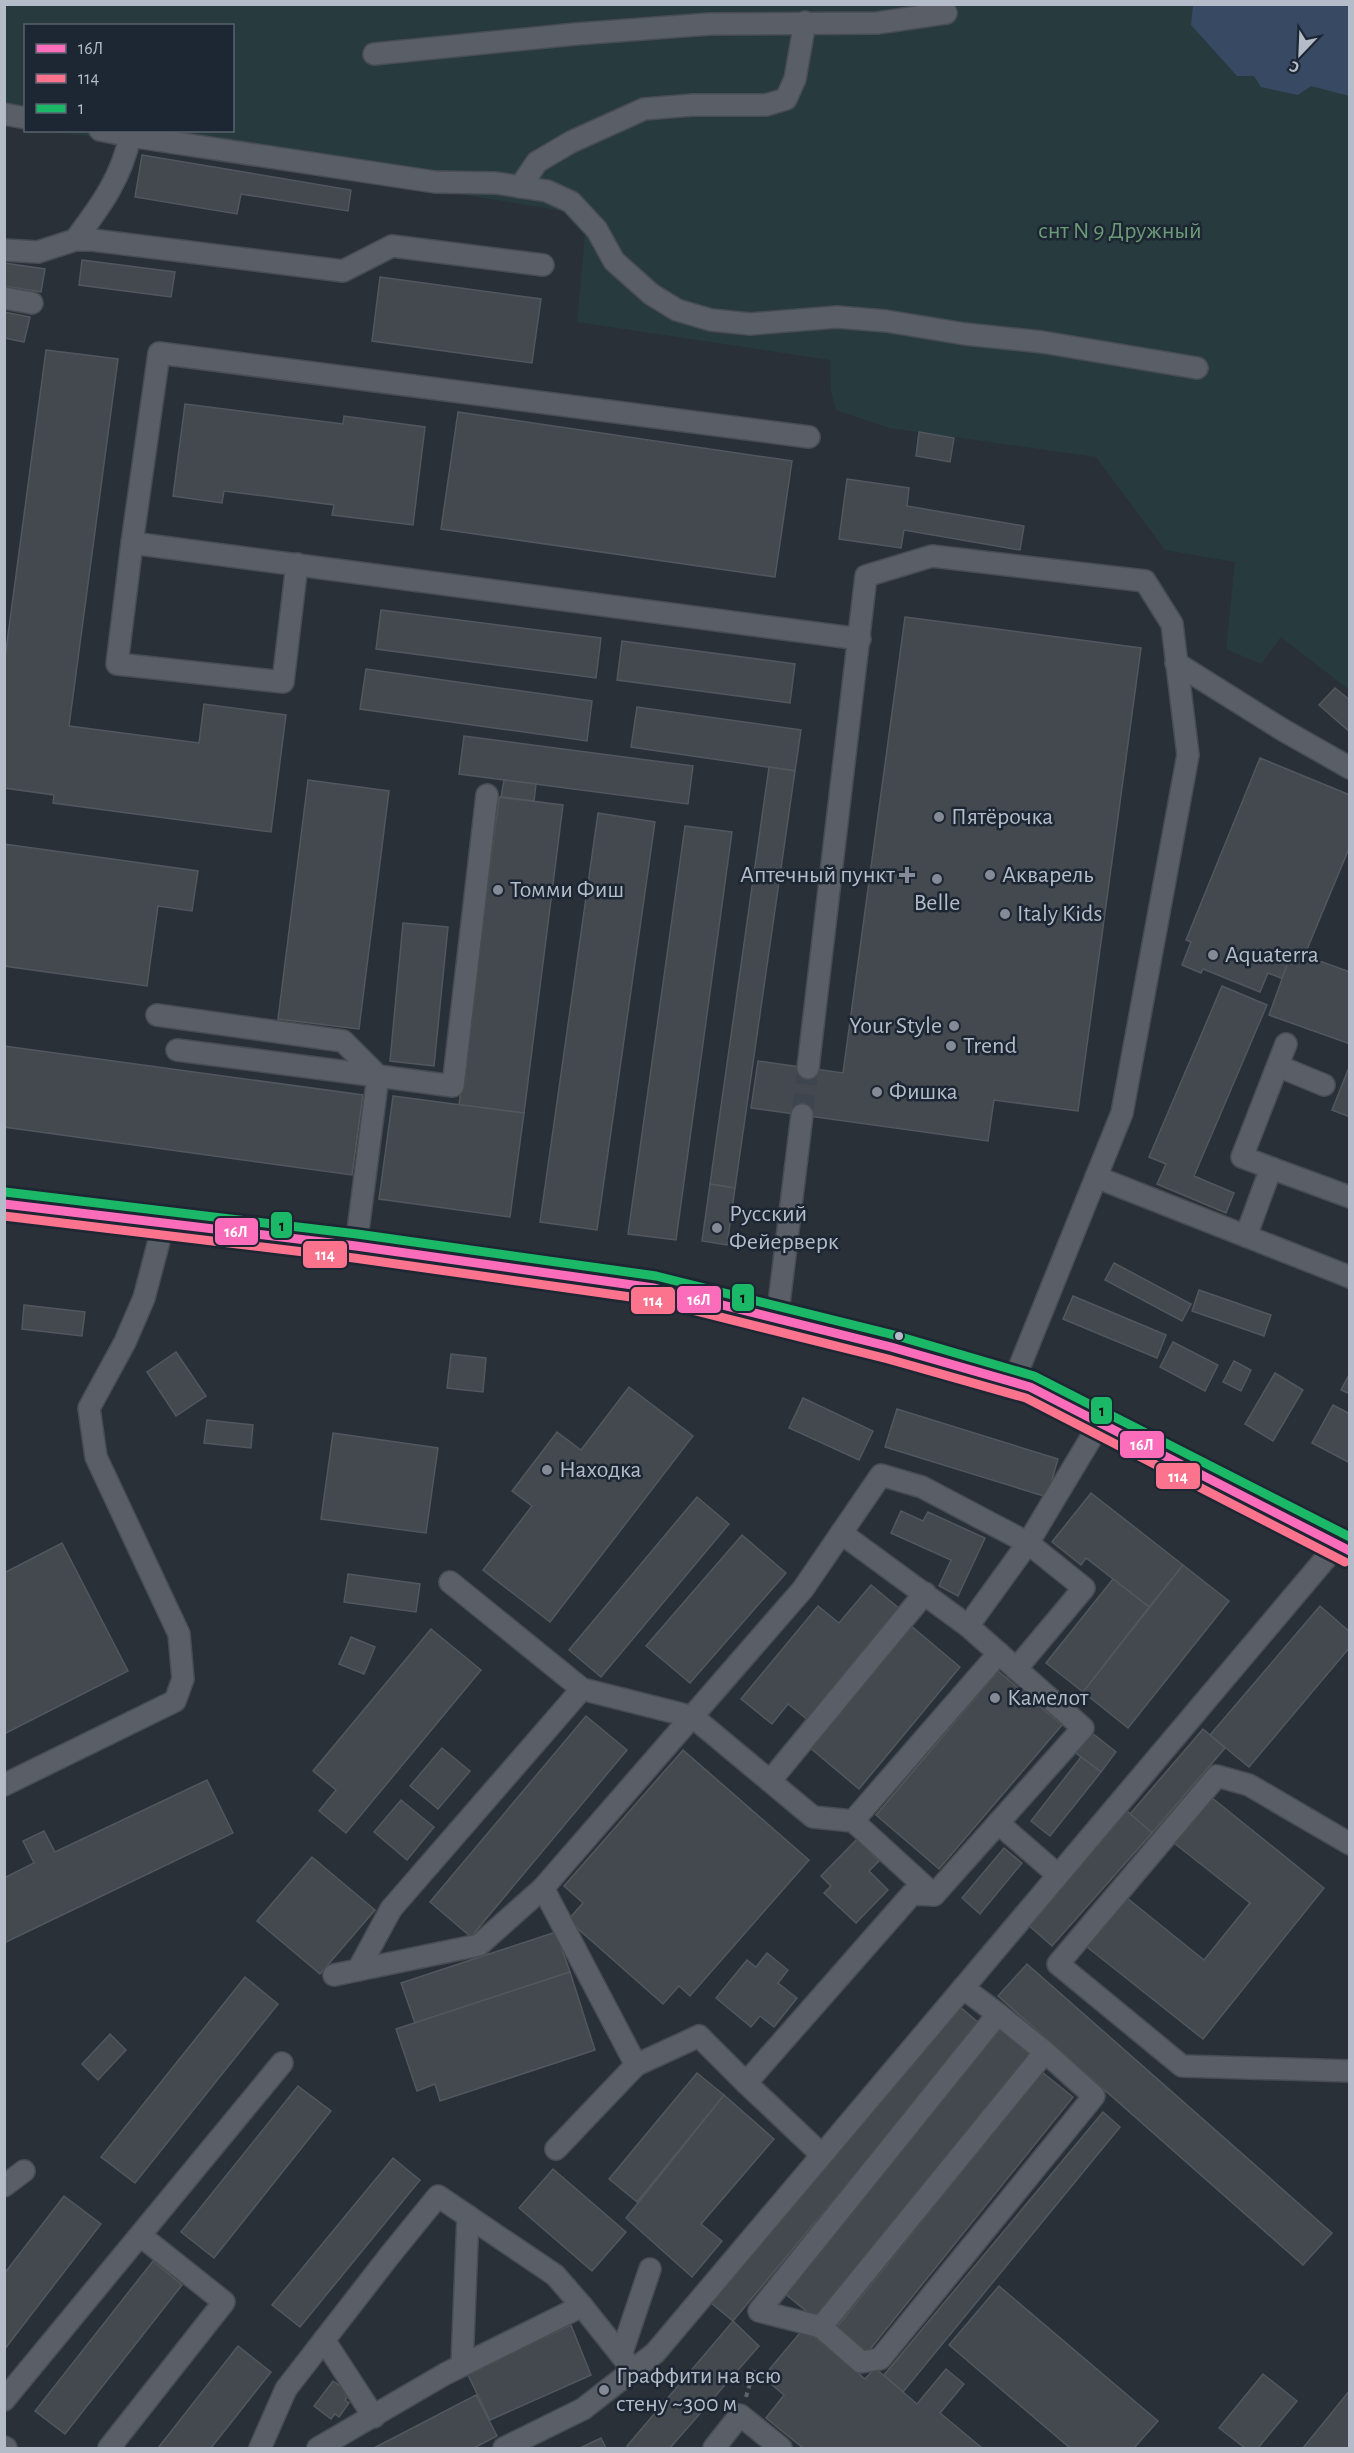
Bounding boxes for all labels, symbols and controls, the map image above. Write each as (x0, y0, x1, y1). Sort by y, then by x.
legend (24, 24, 234, 132)
north arrow (1270, 24, 1330, 84)
text: 16Л (78, 40, 103, 58)
text: С (1287, 58, 1302, 76)
text: 114 (78, 70, 99, 88)
text: 1 (78, 100, 84, 118)
park label: снт N 9 Дружный (1038, 219, 1202, 243)
place label: Пятёрочка (951, 805, 1053, 829)
marker: Пятёрочка (932, 810, 946, 824)
place label: Аптечный пункт (740, 863, 895, 887)
place label: Акварель (1002, 863, 1093, 887)
marker: Аптечный пункт (900, 868, 914, 882)
marker: Акварель (983, 868, 997, 882)
marker: Belle (930, 872, 944, 886)
place label: Томми Фиш (510, 878, 624, 902)
marker: Томми Фиш (491, 883, 505, 897)
place label: Belle (914, 891, 960, 915)
place label: Italy Kids (1017, 902, 1102, 926)
marker: Italy Kids (998, 907, 1012, 921)
place label: Aquaterra (1225, 943, 1319, 967)
marker: Aquaterra (1206, 948, 1220, 962)
place label: Your Style (849, 1014, 942, 1038)
marker: Your Style (947, 1019, 961, 1033)
place label: Trend (963, 1034, 1017, 1058)
marker: Trend (944, 1039, 958, 1053)
place label: Фишка (889, 1080, 958, 1104)
marker: Фишка (870, 1085, 884, 1099)
place label: Русский Фейерверк (729, 1202, 839, 1254)
line badge: 1 (270, 1211, 293, 1239)
line badge: 16Л (214, 1217, 259, 1246)
text: 1 (279, 1218, 285, 1234)
marker: Русский Фейерверк (710, 1221, 724, 1235)
text: 16Л (224, 1224, 248, 1240)
line badge: 114 (302, 1240, 348, 1269)
text: 114 (315, 1247, 335, 1263)
line badge: 1 (731, 1283, 755, 1312)
line badge: 16Л (676, 1285, 722, 1314)
line badge: 114 (630, 1286, 676, 1315)
text: 1 (740, 1290, 746, 1306)
text: 16Л (687, 1292, 711, 1308)
text: 114 (643, 1293, 663, 1309)
unlabelled marker (893, 1330, 905, 1342)
line badge: 1 (1090, 1396, 1113, 1425)
text: 1 (1099, 1403, 1105, 1419)
line badge: 16Л (1119, 1430, 1165, 1459)
text: 16Л (1130, 1437, 1154, 1453)
place label: Находка (559, 1458, 642, 1482)
line badge: 114 (1155, 1462, 1201, 1490)
marker: Находка (540, 1463, 554, 1477)
text: 114 (1168, 1469, 1188, 1485)
place label: Камелот (1007, 1686, 1089, 1710)
marker: Камелот (988, 1691, 1002, 1705)
place label: Граффити на всю стену ~300 м (616, 2364, 781, 2416)
marker: Граффити на всю стену ~300 м (597, 2383, 611, 2397)

